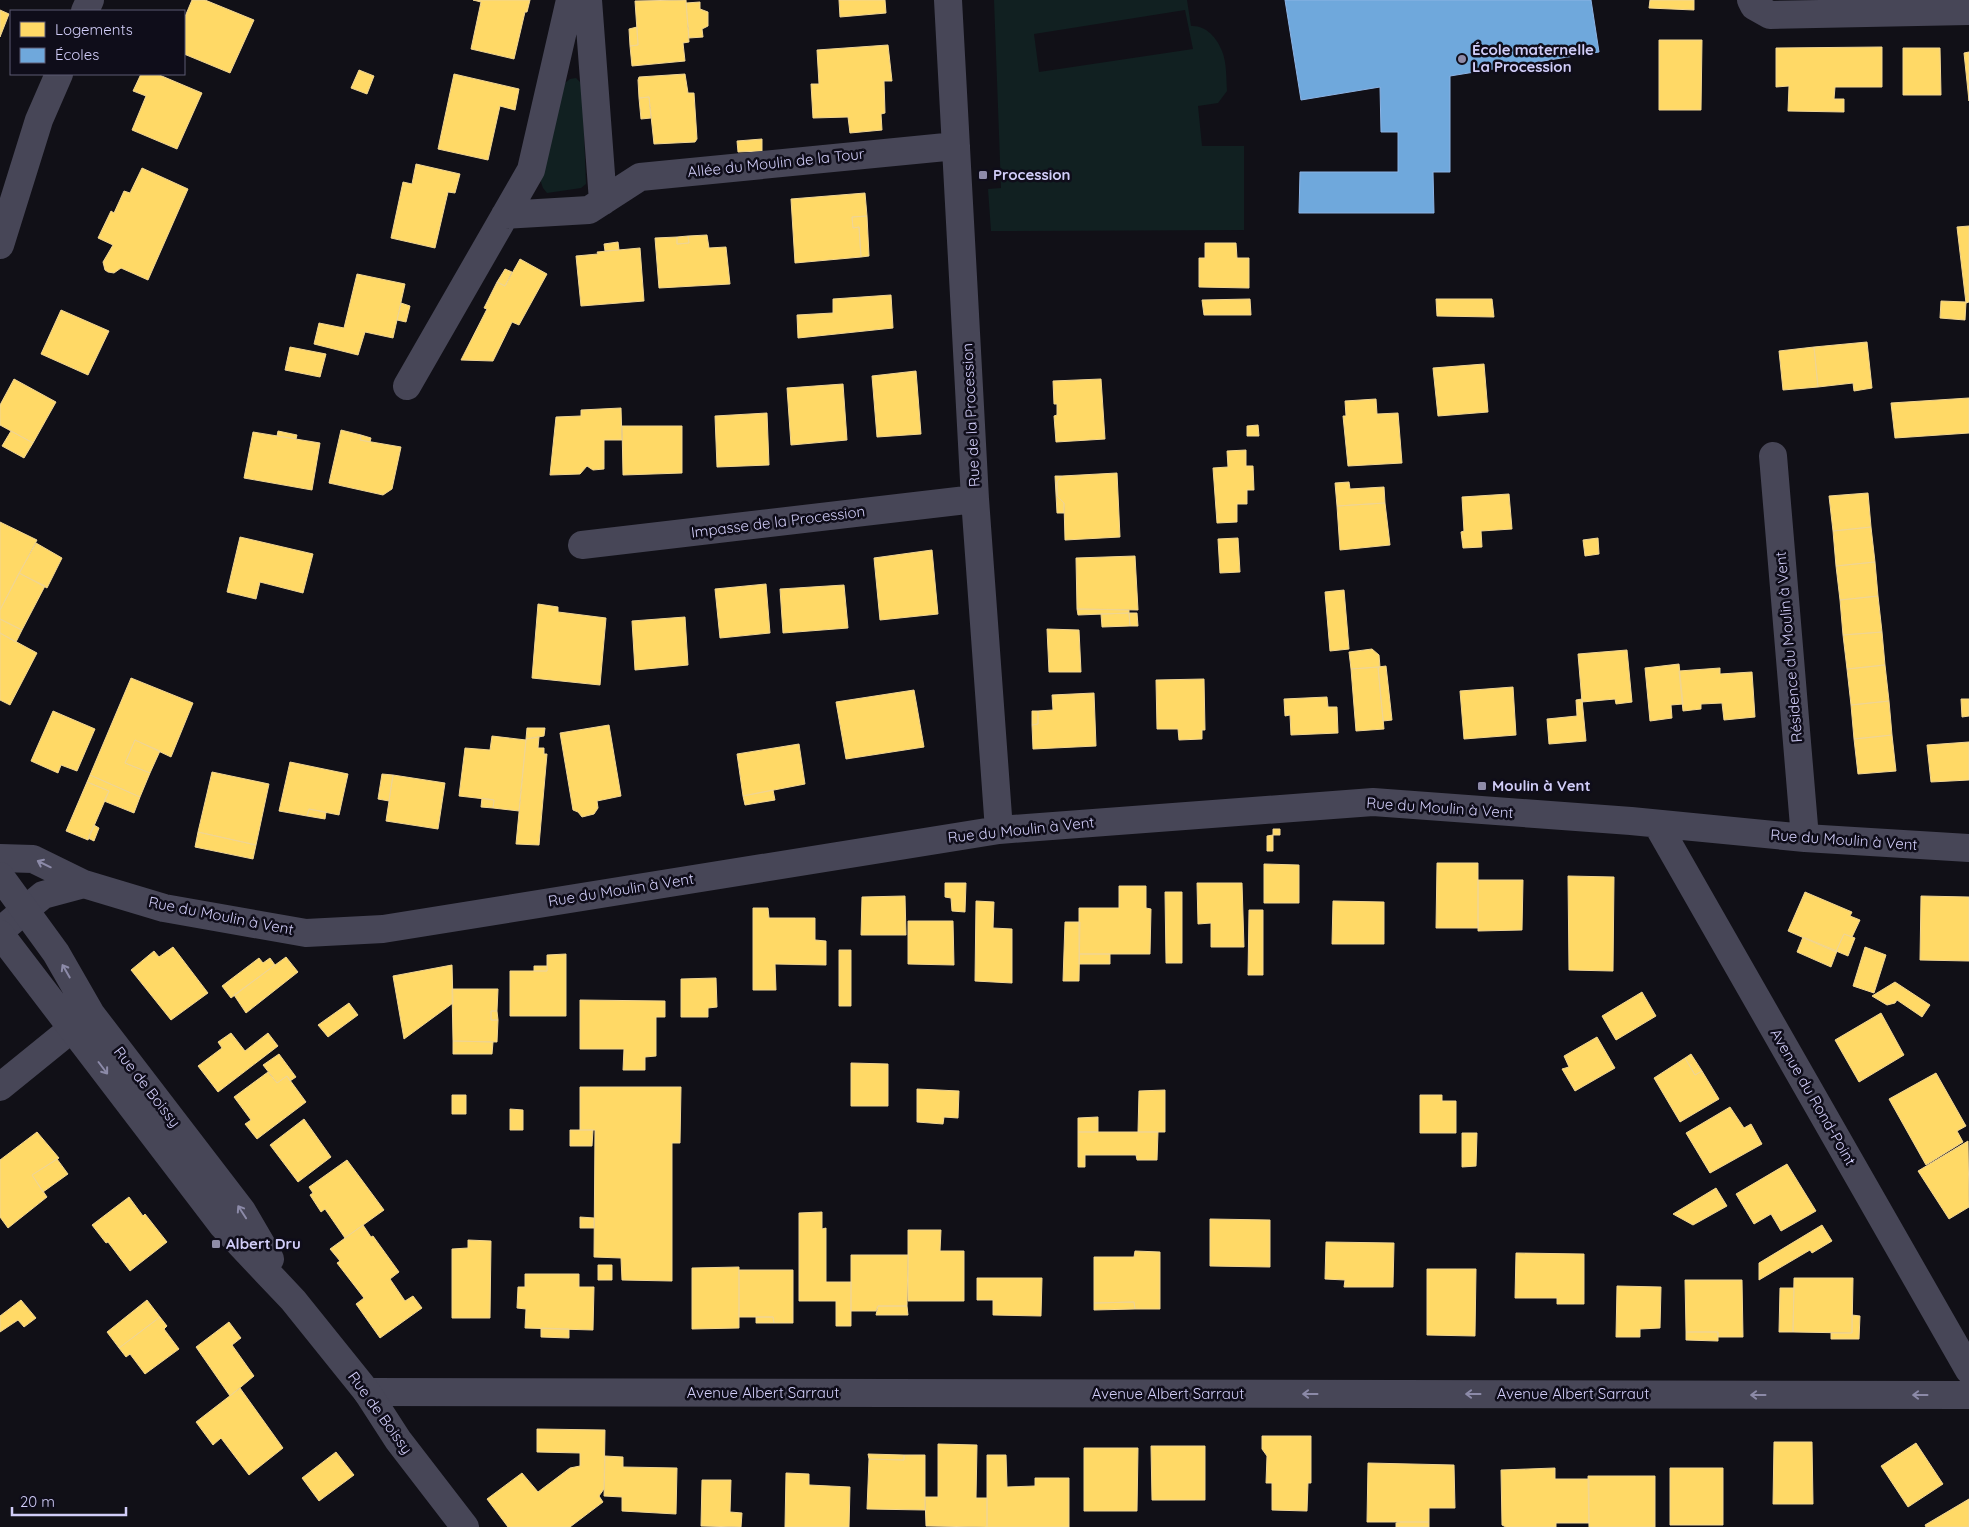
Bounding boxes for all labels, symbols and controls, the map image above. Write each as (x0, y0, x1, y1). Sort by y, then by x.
legend (10, 10, 185, 75)
text: Logements (55, 20, 133, 39)
place label: École maternelle La Procession (1472, 40, 1594, 76)
text: Écoles (55, 45, 99, 64)
marker: École maternelle La Procession (1456, 53, 1468, 65)
street label: Allée du Moulin de la Tour (687, 144, 866, 181)
place label: Procession (993, 165, 1071, 184)
marker: Procession (977, 169, 989, 181)
street label: Rue de la Procession (957, 343, 984, 487)
street label: Impasse de la Procession (690, 501, 866, 542)
street label: Résidence du Moulin à Vent (1771, 551, 1806, 743)
place label: Moulin à Vent (1492, 776, 1591, 795)
marker: Moulin à Vent (1476, 780, 1488, 792)
street label: Rue du Moulin à Vent (1366, 793, 1514, 822)
street label: Rue du Moulin à Vent (947, 812, 1095, 847)
street label: Rue du Moulin à Vent (1770, 825, 1918, 854)
one-way arrow (37, 859, 52, 868)
street label: Rue du Moulin à Vent (547, 869, 695, 910)
street label: Rue du Moulin à Vent (147, 892, 295, 939)
one-way arrow (61, 965, 71, 979)
street label: Avenue du Rond-Point (1766, 1025, 1860, 1169)
street label: Rue de Boissy (110, 1043, 185, 1131)
one-way arrow (97, 1061, 108, 1074)
one-way arrow (237, 1206, 247, 1220)
place label: Albert Dru (226, 1234, 301, 1253)
marker: Albert Dru (210, 1238, 222, 1250)
street label: Rue de Boissy (344, 1368, 417, 1458)
street label: Avenue Albert Sarraut (687, 1383, 839, 1402)
street label: Avenue Albert Sarraut (1092, 1384, 1244, 1403)
street label: Avenue Albert Sarraut (1497, 1384, 1649, 1403)
one-way arrow (1303, 1389, 1319, 1399)
one-way arrow (1465, 1389, 1482, 1399)
one-way arrow (1750, 1390, 1766, 1400)
one-way arrow (1913, 1390, 1929, 1400)
scale bar (12, 1484, 126, 1516)
text: 20 m (20, 1492, 55, 1511)

